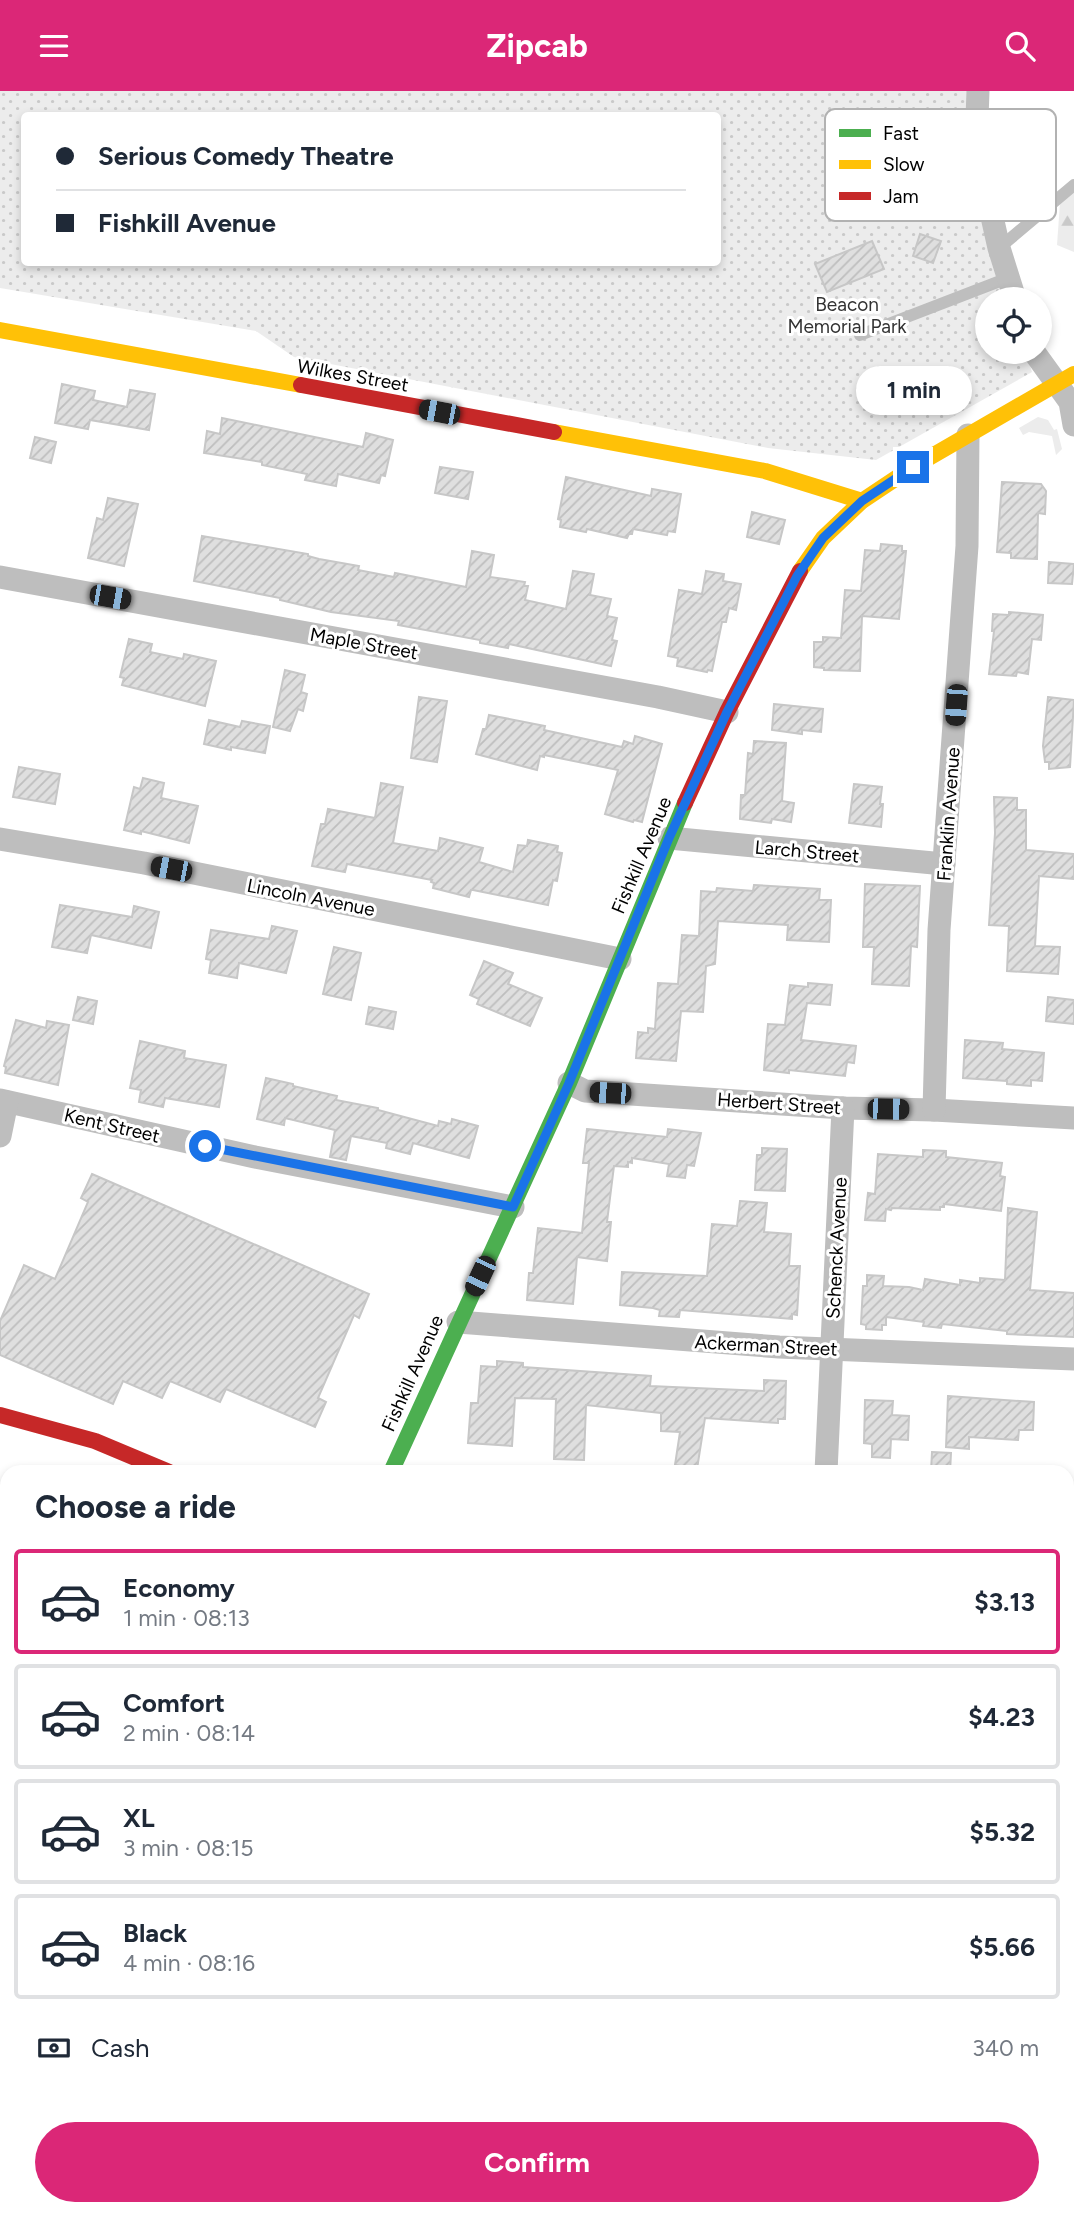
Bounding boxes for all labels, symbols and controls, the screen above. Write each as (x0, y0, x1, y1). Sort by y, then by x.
icon: menu (35, 27, 73, 65)
text: Zipcab (486, 27, 588, 65)
icon: search (1001, 27, 1039, 65)
legend (825, 109, 1056, 221)
text: Fast (883, 122, 919, 145)
text: Serious Comedy Theatre (98, 140, 394, 172)
text: Slow (883, 153, 925, 176)
text: Jam (883, 185, 919, 208)
text: Fishkill Avenue (98, 207, 276, 239)
map controls (975, 287, 1052, 364)
button: locate (975, 287, 1052, 364)
park label: Beacon Memorial Park (787, 293, 907, 338)
street label: Wilkes Street (295, 354, 411, 397)
callout: 1 min (855, 365, 971, 415)
text: 1 min (887, 376, 941, 404)
car (417, 398, 462, 426)
route end (897, 451, 929, 483)
car (88, 583, 133, 611)
street label: Maple Street (308, 623, 420, 664)
car (945, 683, 968, 727)
street label: Franklin Avenue (932, 746, 965, 882)
street label: Fishkill Avenue (606, 793, 676, 917)
street label: Larch Street (754, 835, 860, 868)
car (149, 855, 194, 883)
street label: Lincoln Avenue (245, 874, 377, 921)
car (589, 1081, 632, 1105)
street label: Herbert Street (716, 1088, 842, 1119)
car (867, 1098, 910, 1120)
street label: Kent Street (62, 1103, 162, 1148)
route start (189, 1130, 221, 1162)
street label: Schenck Avenue (821, 1177, 852, 1320)
car (462, 1253, 499, 1299)
street label: Fishkill Avenue (377, 1311, 448, 1435)
street label: Ackerman Street (694, 1330, 838, 1361)
text: Choose a ride (35, 1488, 236, 1526)
icon: car (39, 1570, 102, 1633)
text: Economy (123, 1572, 235, 1604)
text: $3.13 (974, 1586, 1035, 1618)
text: 1 min · 08:13 (123, 1604, 250, 1632)
icon: car (39, 1685, 102, 1748)
text: Comfort (123, 1687, 225, 1719)
text: $4.23 (968, 1701, 1035, 1733)
text: 2 min · 08:14 (123, 1719, 255, 1747)
icon: car (39, 1800, 102, 1863)
text: XL (123, 1802, 155, 1834)
text: $5.32 (970, 1816, 1035, 1848)
text: 3 min · 08:15 (123, 1834, 254, 1862)
icon: car (39, 1915, 102, 1978)
text: Black (123, 1917, 187, 1949)
text: $5.66 (969, 1931, 1035, 1963)
text: 4 min · 08:16 (123, 1949, 255, 1977)
icon: cash (35, 2029, 73, 2067)
text: Cash (91, 2032, 150, 2064)
text: 340 m (972, 2034, 1039, 2062)
button: Confirm (35, 2122, 1039, 2202)

